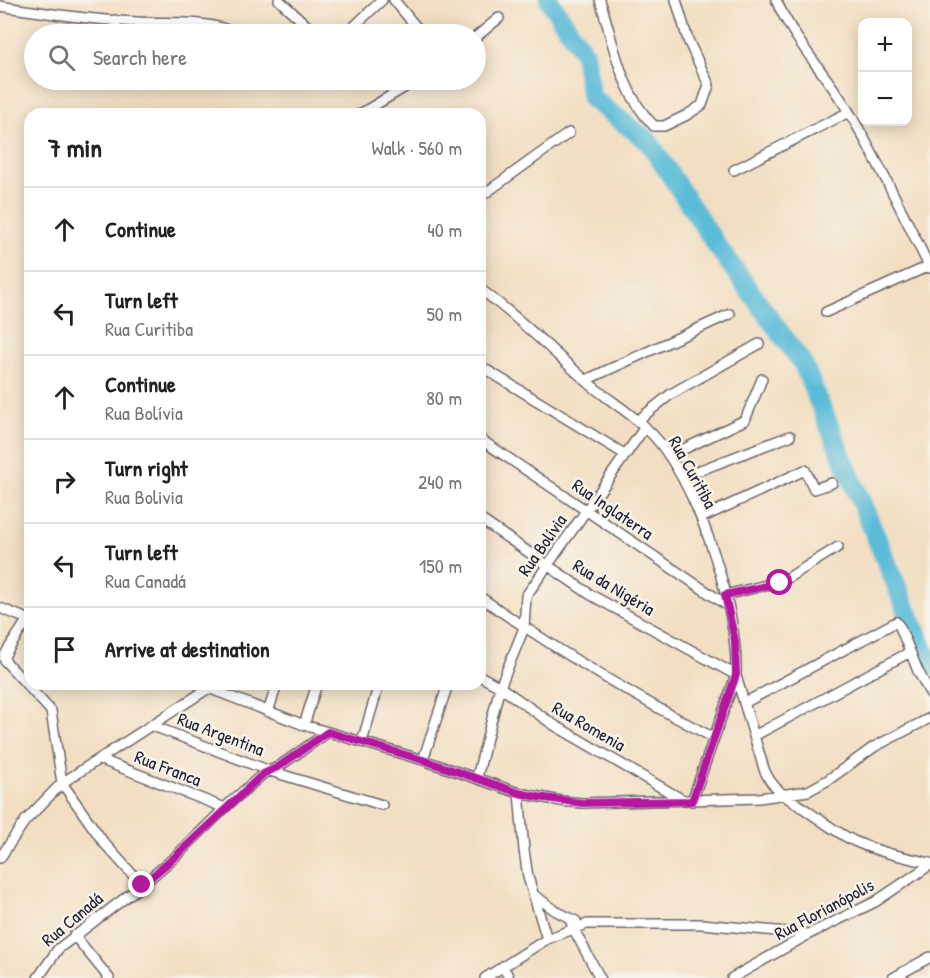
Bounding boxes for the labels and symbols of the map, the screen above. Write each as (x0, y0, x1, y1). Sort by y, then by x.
street label: Rua Curitiba (663, 431, 723, 513)
street label: Rua Inglaterra (567, 473, 659, 545)
street label: Rua Bolívia (512, 509, 572, 581)
street label: Rua da Nigéria (568, 553, 660, 621)
route start (766, 569, 792, 595)
street label: Rua Romenia (548, 695, 630, 757)
street label: Rua Argentina (174, 706, 268, 762)
street label: Rua Franca (131, 744, 205, 792)
route end (128, 871, 154, 897)
street label: Rua Florianópolis (770, 872, 878, 946)
street label: Rua Canadá (36, 886, 108, 952)

